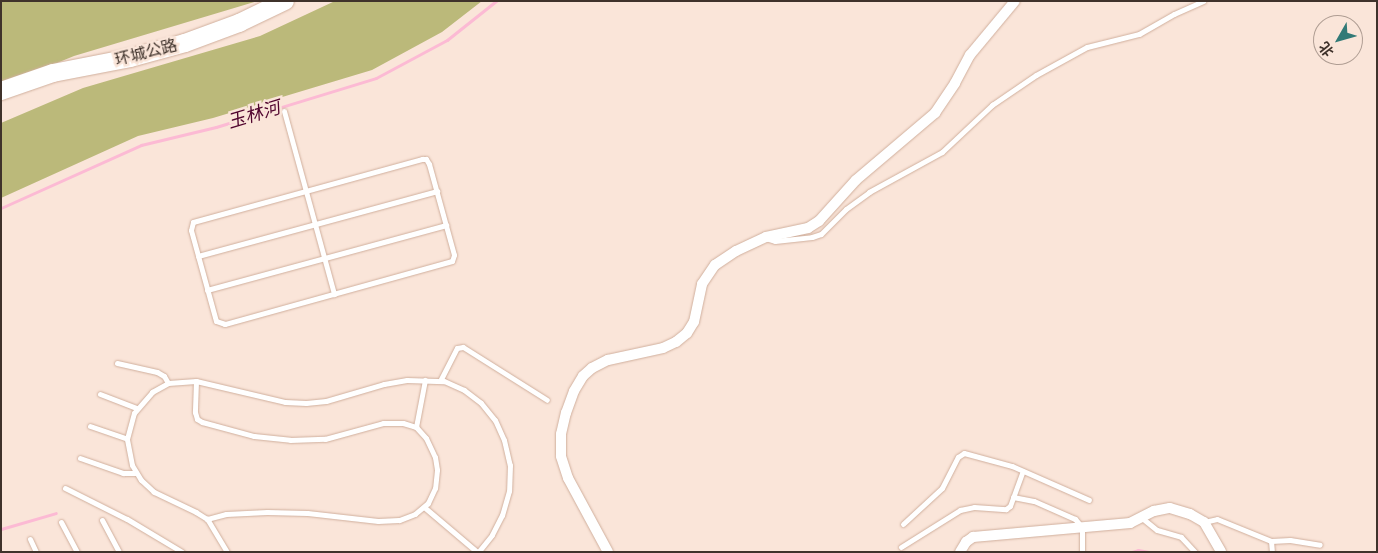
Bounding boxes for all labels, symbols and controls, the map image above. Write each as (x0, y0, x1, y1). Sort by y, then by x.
north arrow (1313, 15, 1363, 65)
street label: 环城公路 (113, 36, 179, 70)
text: 北 (1315, 38, 1338, 60)
water label: 玉林河 (225, 97, 283, 133)

